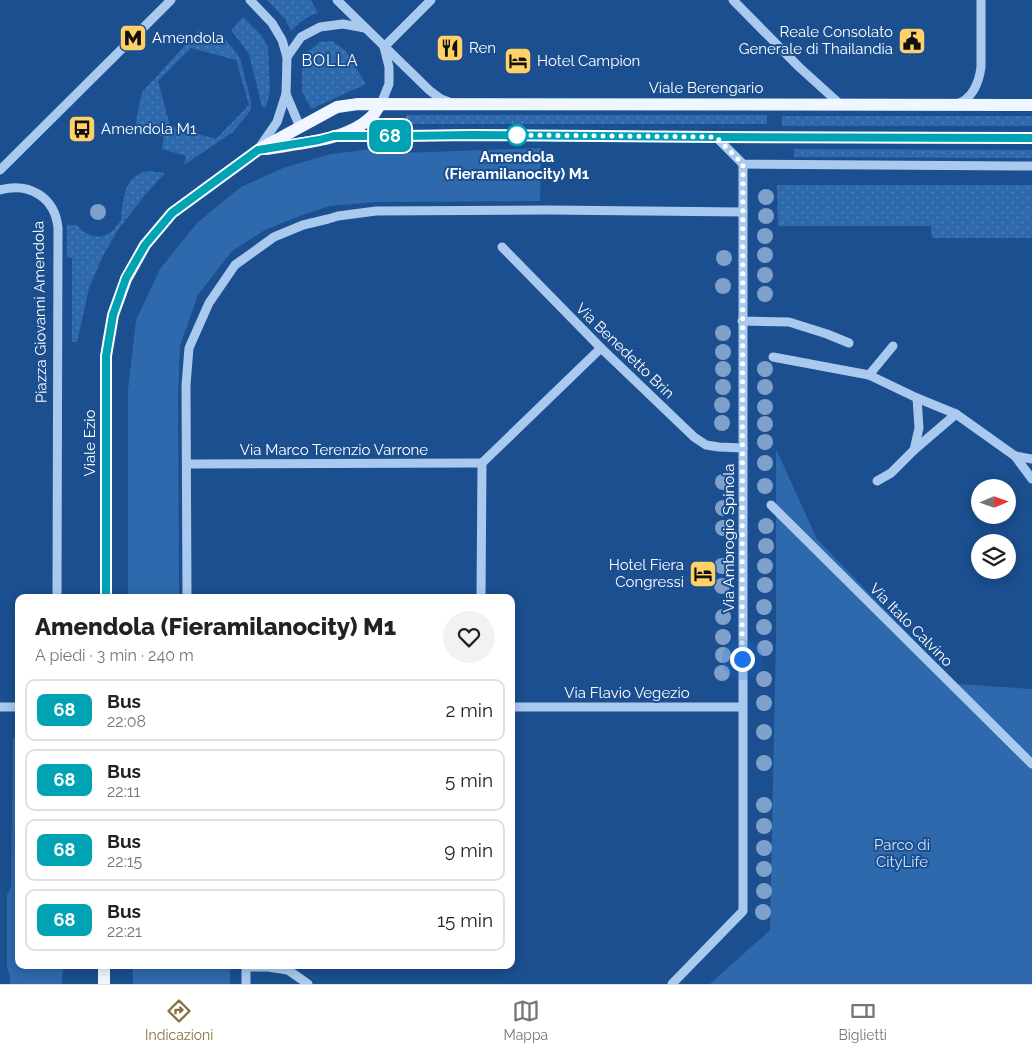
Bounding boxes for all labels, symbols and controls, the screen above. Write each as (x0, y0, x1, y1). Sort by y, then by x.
metro station icon: Amendola (118, 23, 148, 53)
place label: Reale Consolato Generale di Thailandia (739, 23, 893, 58)
public building icon: Reale Consolato Generale di Thailandia (897, 26, 927, 56)
place label: Amendola (152, 29, 224, 47)
restaurant icon: Ren (435, 33, 465, 63)
place label: Ren (469, 39, 496, 57)
hotel icon: Hotel Campion (503, 46, 533, 76)
district label: BOLLA (301, 51, 359, 70)
place label: Hotel Campion (537, 52, 640, 70)
street label: Viale Berengario (649, 79, 763, 97)
bus stop icon: Amendola M1 (67, 114, 97, 144)
place label: Amendola M1 (101, 120, 197, 138)
line badge: 68 (368, 120, 412, 152)
marker: Amendola (Fieramilanocity) M1 (506, 124, 528, 146)
text: 68 (379, 125, 401, 146)
place label: Amendola (Fieramilanocity) M1 (445, 148, 590, 183)
street label: Piazza Giovanni Amendola (29, 221, 51, 403)
street label: Via Benedetto Brin (572, 299, 678, 403)
street label: Viale Ezio (81, 409, 99, 477)
street label: Via Marco Terenzio Varrone (240, 441, 428, 459)
street label: Via Ambrogio Spinola (720, 464, 738, 612)
north arrow (971, 479, 1016, 524)
map controls (971, 479, 1016, 579)
button: layers (971, 534, 1016, 579)
place label: Hotel Fiera Congressi (609, 556, 684, 591)
hotel icon: Hotel Fiera Congressi (688, 559, 718, 589)
street label: Via Italo Calvino (866, 580, 956, 670)
button: heart (443, 611, 495, 663)
text: Amendola (Fieramilanocity) M1 (35, 612, 396, 641)
text: A piedi · 3 min · 240 m (35, 646, 194, 665)
your location (730, 647, 755, 672)
street label: Via Flavio Vegezio (564, 684, 690, 702)
text: Bus (107, 690, 141, 712)
text: 68 (54, 699, 75, 720)
text: 2 min (446, 699, 493, 721)
text: 22:08 (107, 712, 146, 731)
text: Bus (107, 760, 141, 782)
text: 68 (54, 769, 75, 790)
text: 5 min (445, 769, 493, 791)
text: 22:11 (107, 782, 140, 801)
text: Bus (107, 830, 141, 852)
park label: Parco di CityLife (874, 836, 930, 871)
text: 68 (54, 839, 75, 860)
text: 9 min (444, 839, 493, 861)
text: 22:15 (107, 852, 142, 871)
text: Bus (107, 900, 141, 922)
text: 68 (54, 909, 75, 930)
text: 15 min (437, 909, 493, 931)
text: 22:21 (107, 922, 142, 941)
tab: Indicazioni (145, 997, 213, 1043)
tab: Mappa (503, 997, 548, 1043)
tab: Biglietti (838, 997, 887, 1043)

